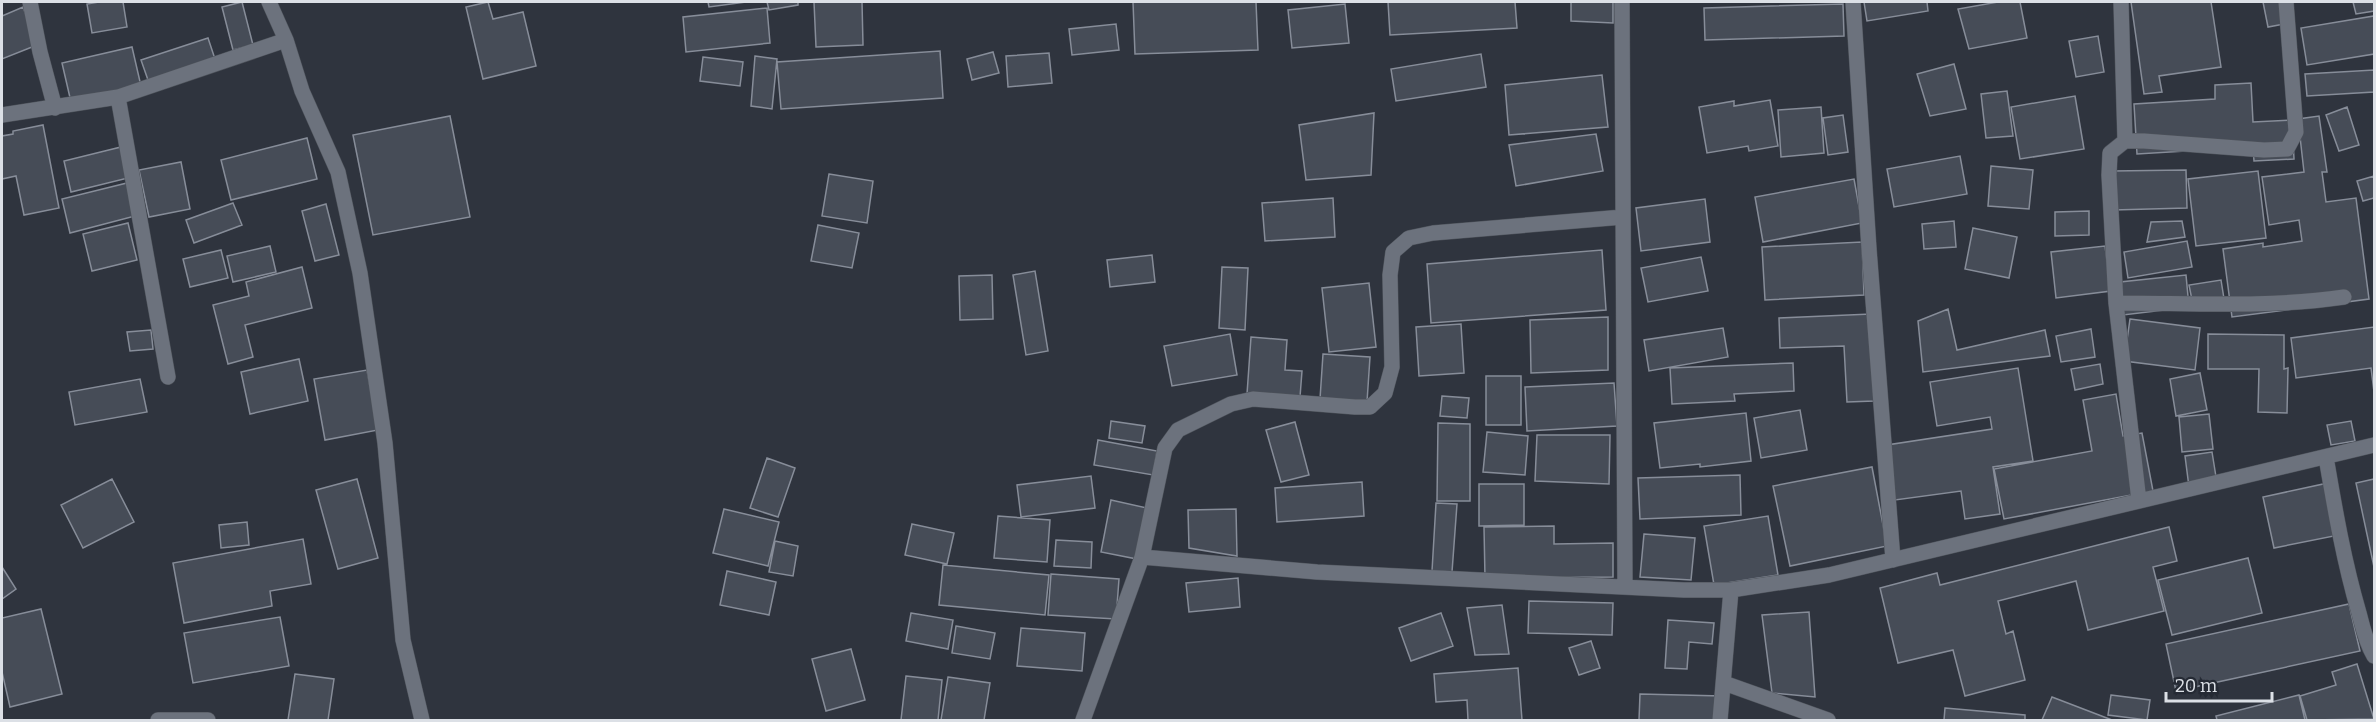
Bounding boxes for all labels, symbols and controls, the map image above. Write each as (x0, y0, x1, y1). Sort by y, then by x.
scale bar (2166, 665, 2272, 703)
text: 20 m (2175, 675, 2217, 697)

